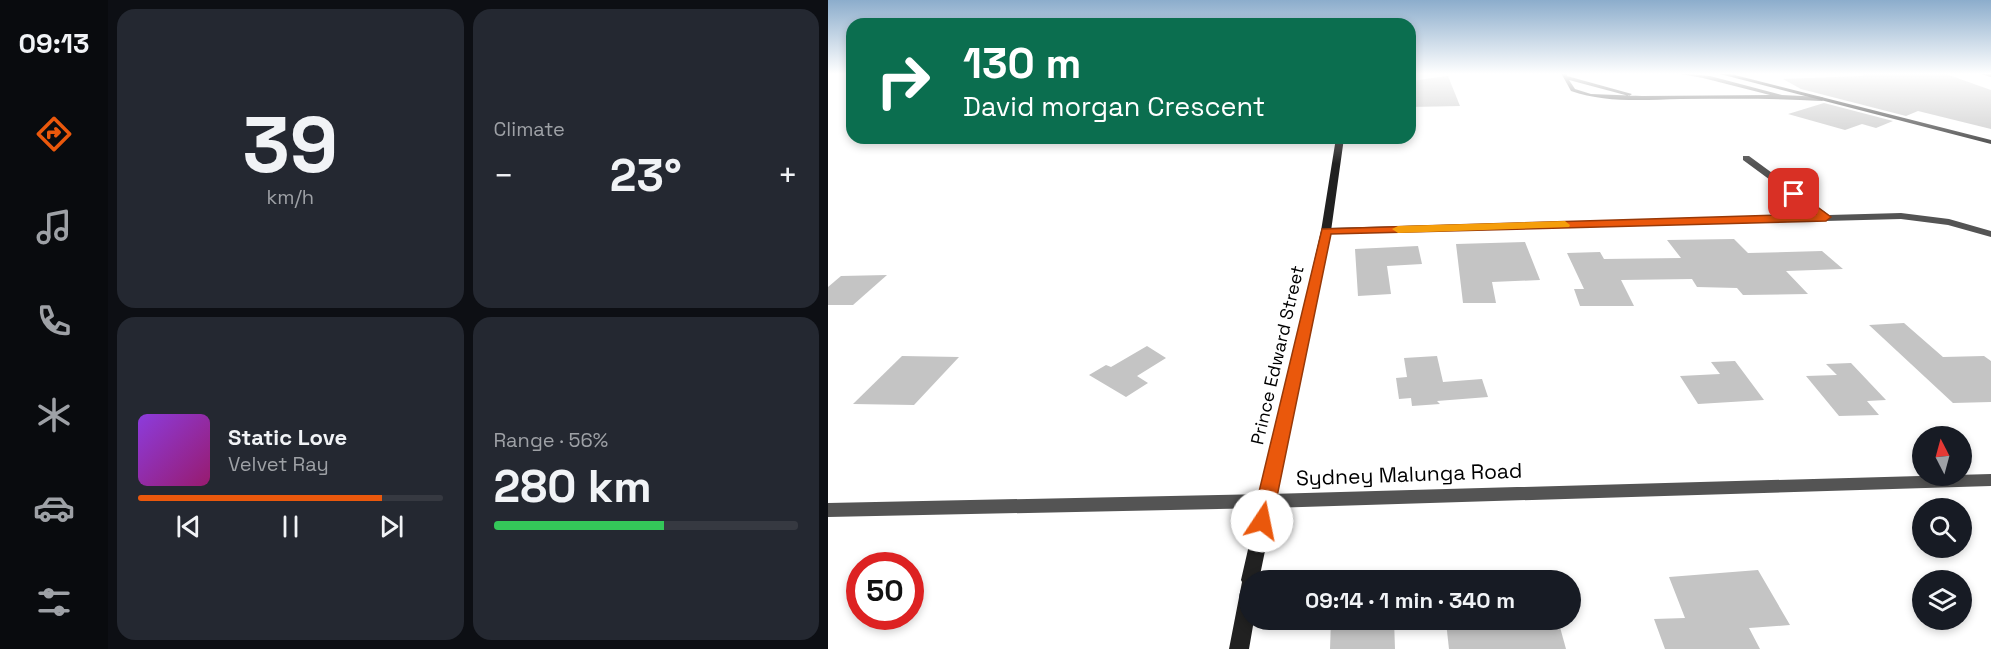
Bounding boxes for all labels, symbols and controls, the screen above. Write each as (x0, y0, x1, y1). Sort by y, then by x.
text: 09:13 (19, 26, 89, 61)
text: 130 m (963, 37, 1081, 90)
icon: right (864, 42, 942, 120)
text: David morgan Crescent (963, 89, 1265, 124)
text: 39 (242, 95, 338, 195)
icon: directions (33, 113, 75, 155)
text: Climate (494, 116, 565, 142)
text: 23° (610, 147, 682, 204)
text: − (494, 155, 514, 197)
text: + (778, 155, 798, 197)
pin (1768, 168, 1819, 219)
icon: arrive (1777, 177, 1810, 210)
text: km/h (266, 184, 314, 210)
icon: music (33, 206, 75, 248)
street label: Prince Edward Street (1245, 263, 1309, 447)
icon: phone (33, 300, 75, 342)
icon: climate (33, 394, 75, 436)
text: Static Love (228, 423, 347, 451)
north arrow (1912, 426, 1972, 486)
map controls (1912, 426, 1972, 630)
text: Range · 56% (494, 427, 608, 453)
text: Velvet Ray (228, 451, 329, 477)
street label: Sydney Malunga Road (1295, 457, 1523, 491)
text: 280 km (494, 458, 652, 515)
icon: car (33, 487, 75, 529)
position arrow (1230, 489, 1294, 553)
button: search (1912, 498, 1972, 558)
icon: previous (172, 510, 205, 543)
icon: pause (274, 510, 307, 543)
icon: next (375, 510, 408, 543)
speed limit sign: 50 (846, 552, 924, 630)
button: layers (1912, 570, 1972, 630)
icon: filters (33, 581, 75, 623)
text: 09:14 · 1 min · 340 m (1305, 586, 1515, 614)

